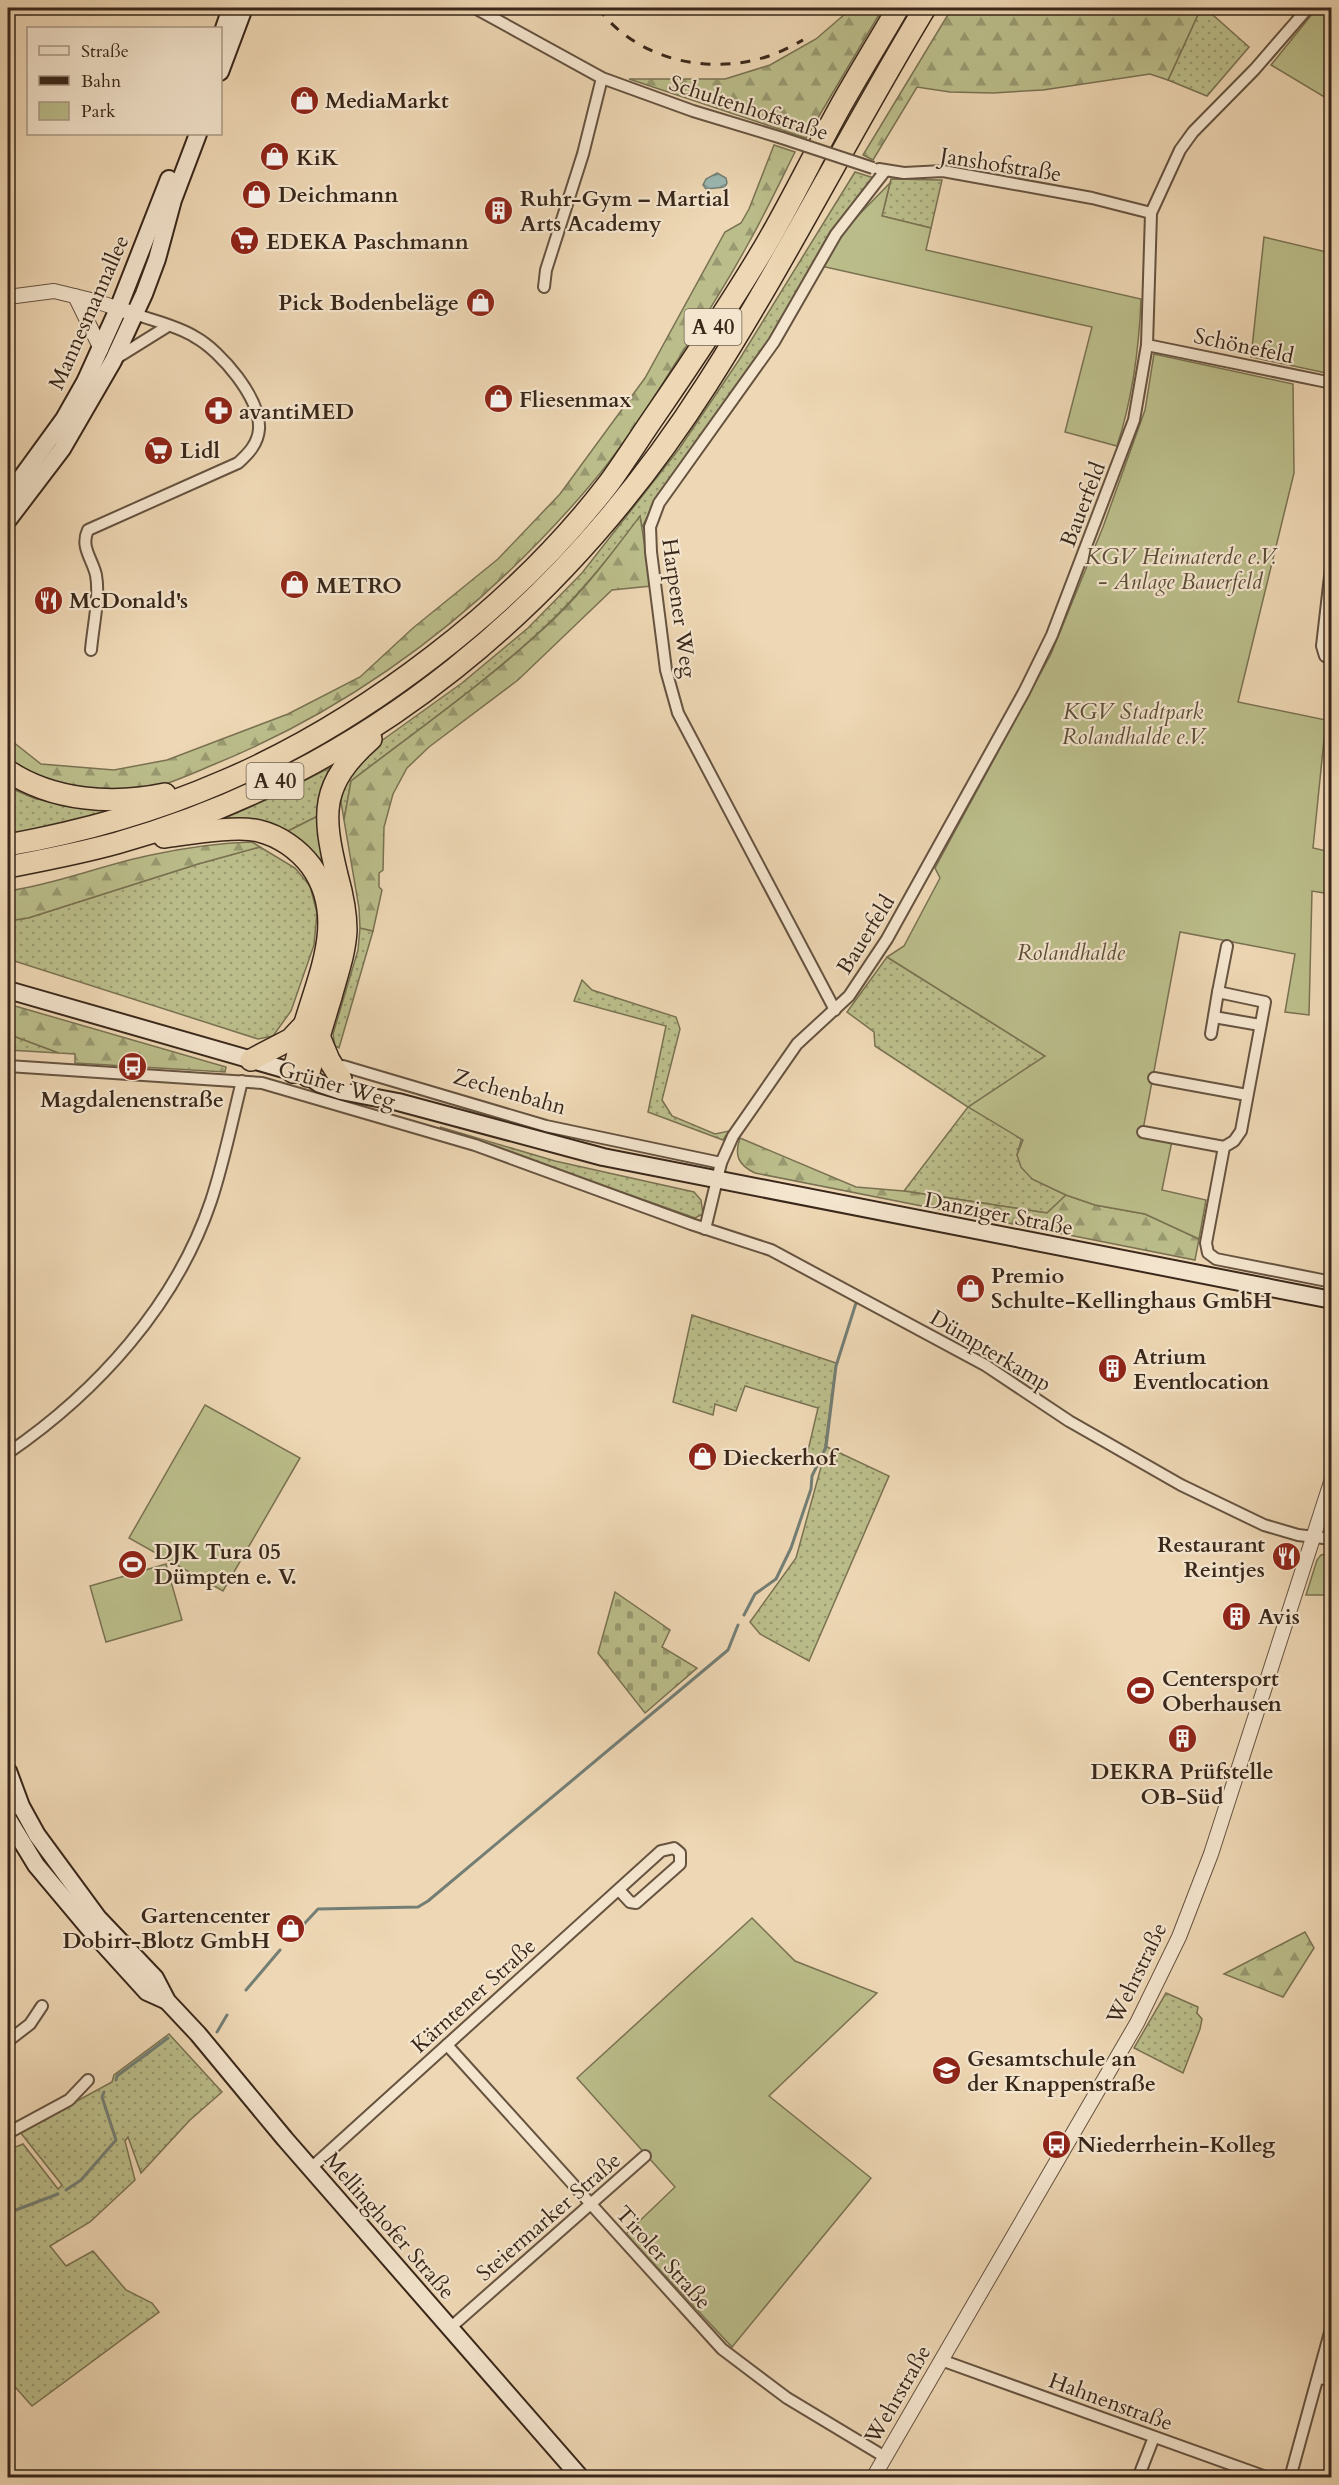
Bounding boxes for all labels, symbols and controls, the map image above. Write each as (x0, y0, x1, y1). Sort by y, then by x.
legend (27, 27, 222, 135)
text: Straße (81, 39, 129, 64)
street label: Schultenhofstraße (665, 68, 832, 148)
text: Bahn (81, 69, 122, 94)
shop icon: MediaMarkt (288, 84, 320, 116)
place label: MediaMarkt (325, 86, 449, 116)
text: Park (81, 99, 116, 124)
street label: Janshofstraße (935, 140, 1064, 189)
shop icon: KiK (259, 141, 291, 173)
place label: KiK (296, 143, 339, 173)
shop icon: Deichmann (241, 178, 273, 210)
place label: Deichmann (278, 180, 399, 210)
place label: Ruhr-Gym – Martial Arts Academy (520, 184, 730, 239)
building icon: Ruhr-Gym – Martial Arts Academy (483, 195, 515, 227)
supermarket icon: EDEKA Paschmann (229, 225, 261, 257)
place label: EDEKA Paschmann (266, 227, 469, 257)
street label: Mannesmannallee (41, 230, 136, 395)
shop icon: Pick Bodenbeläge (464, 286, 496, 318)
place label: Pick Bodenbeläge (278, 288, 459, 318)
road number: A 40 (684, 309, 742, 345)
street label: Schönefeld (1191, 321, 1297, 371)
shop icon: Fliesenmax (482, 383, 514, 415)
place label: Fliesenmax (519, 385, 632, 415)
pharmacy icon: avantiMED (202, 395, 234, 427)
place label: avantiMED (239, 397, 354, 427)
supermarket icon: Lidl (143, 434, 175, 466)
place label: Lidl (180, 436, 220, 466)
street label: Bauerfeld (1053, 457, 1113, 551)
street label: Harpener Weg (654, 536, 704, 681)
park label: KGV Heimaterde e.V. - Anlage Bauerfeld (1085, 542, 1279, 597)
shop icon: METRO (279, 569, 311, 601)
place label: METRO (316, 571, 402, 601)
restaurant icon: McDonald's (32, 584, 64, 616)
place label: McDonald's (69, 586, 188, 616)
park label: KGV Stadtpark Rolandhalde e.V. (1062, 697, 1207, 752)
road number: A 40 (246, 763, 304, 799)
street label: Bauerfeld (830, 889, 902, 980)
park label: Rolandhalde (1017, 938, 1125, 968)
bus stop icon: Magdalenenstraße (116, 1051, 148, 1083)
street label: Grüner Weg (275, 1054, 399, 1116)
street label: Zechenbahn (450, 1062, 570, 1123)
place label: Magdalenenstraße (40, 1085, 224, 1115)
street label: Danziger Straße (922, 1185, 1076, 1243)
place label: Premio Schulte-Kellinghaus GmbH (991, 1261, 1272, 1316)
shop icon: Premio Schulte-Kellinghaus GmbH (954, 1272, 986, 1304)
street label: Dümpterkamp (924, 1303, 1057, 1399)
place label: Atrium Eventlocation (1133, 1342, 1269, 1397)
building icon: Atrium Eventlocation (1096, 1353, 1128, 1385)
shop icon: Dieckerhof (686, 1441, 718, 1473)
place label: Dieckerhof (723, 1443, 839, 1473)
place label: Restaurant Reintjes (1157, 1530, 1265, 1585)
place label: DJK Tura 05 Dümpten e. V. (154, 1537, 297, 1592)
restaurant icon: Restaurant Reintjes (1270, 1541, 1302, 1573)
sports icon: DJK Tura 05 Dümpten e. V. (117, 1548, 149, 1580)
building icon: Avis (1221, 1600, 1253, 1632)
place label: Avis (1258, 1602, 1300, 1632)
place label: Centersport Oberhausen (1162, 1664, 1282, 1719)
sports icon: Centersport Oberhausen (1125, 1675, 1157, 1707)
building icon: DEKRA Prüfstelle OB-Süd (1166, 1723, 1198, 1755)
place label: DEKRA Prüfstelle OB-Süd (1090, 1757, 1274, 1812)
place label: Gartencenter Dobirr-Blotz GmbH (63, 1901, 270, 1956)
shop icon: Gartencenter Dobirr-Blotz GmbH (275, 1912, 307, 1944)
street label: Wehrstraße (1099, 1918, 1174, 2030)
street label: Kärntener Straße (405, 1932, 543, 2060)
place label: Gesamtschule an der Knappenstraße (967, 2044, 1156, 2099)
school or university icon: Gesamtschule an der Knappenstraße (930, 2055, 962, 2087)
bus stop icon: Niederrhein-Kolleg (1040, 2128, 1072, 2160)
place label: Niederrhein-Kolleg (1077, 2130, 1276, 2160)
street label: Mellinghofer Straße (317, 2146, 462, 2306)
street label: Steiermarker Straße (470, 2146, 627, 2288)
street label: Tiroler Straße (608, 2199, 718, 2316)
street label: Wehrstraße (857, 2340, 938, 2450)
street label: Hahnenstraße (1044, 2366, 1177, 2438)

